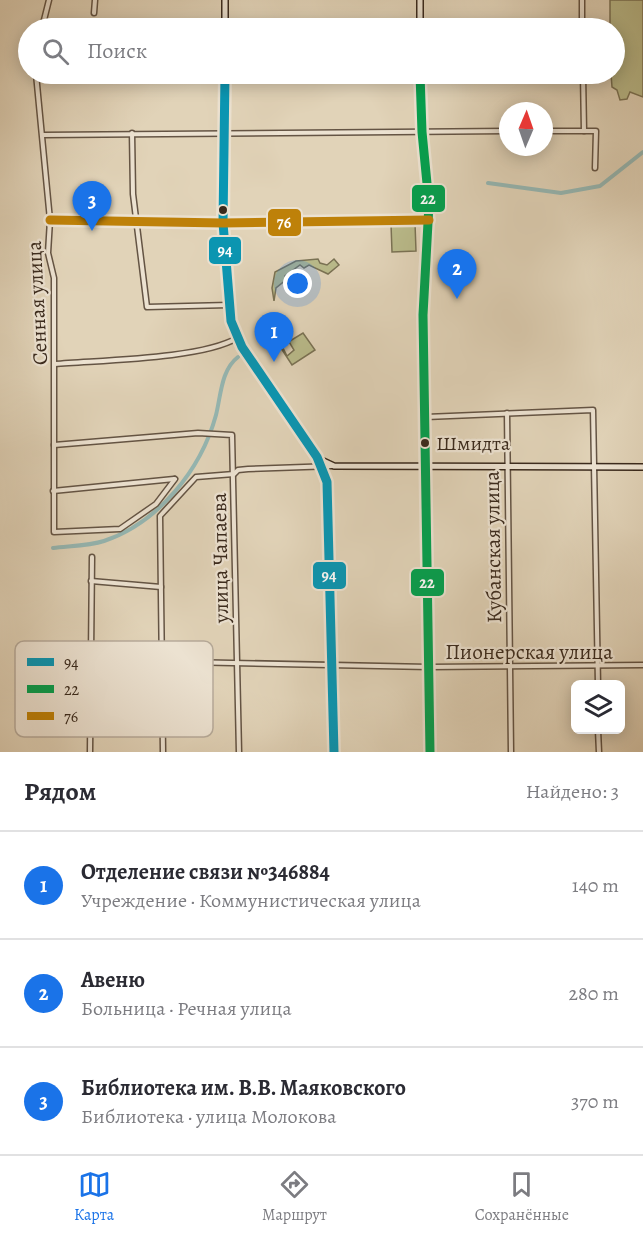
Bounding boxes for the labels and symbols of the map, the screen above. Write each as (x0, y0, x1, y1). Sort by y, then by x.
north arrow (499, 102, 553, 156)
pin: 3 (72, 182, 112, 231)
line badge: 22 (411, 184, 446, 213)
text: 22 (420, 188, 436, 210)
unlabelled marker (217, 204, 229, 216)
line badge: 76 (267, 208, 302, 237)
text: 76 (277, 212, 292, 234)
line badge: 94 (208, 236, 242, 265)
street label: Сенная улица (20, 240, 54, 366)
text: 94 (218, 240, 233, 262)
pin: 2 (438, 250, 476, 299)
your location (283, 269, 312, 298)
pin: 1 (254, 312, 294, 362)
place label: Шмидта (436, 430, 511, 457)
marker: Шмидта (419, 437, 431, 449)
street label: Кубанская улица (478, 470, 508, 623)
street label: улица Чапаева (205, 492, 235, 624)
line badge: 94 (312, 561, 347, 590)
text: 94 (322, 565, 337, 587)
line badge: 22 (410, 568, 445, 597)
text: 22 (419, 572, 435, 594)
street label: Пионерская улица (445, 638, 613, 666)
legend (15, 641, 213, 737)
text: 94 (64, 652, 79, 674)
text: 22 (64, 679, 80, 701)
text: 76 (64, 706, 78, 728)

